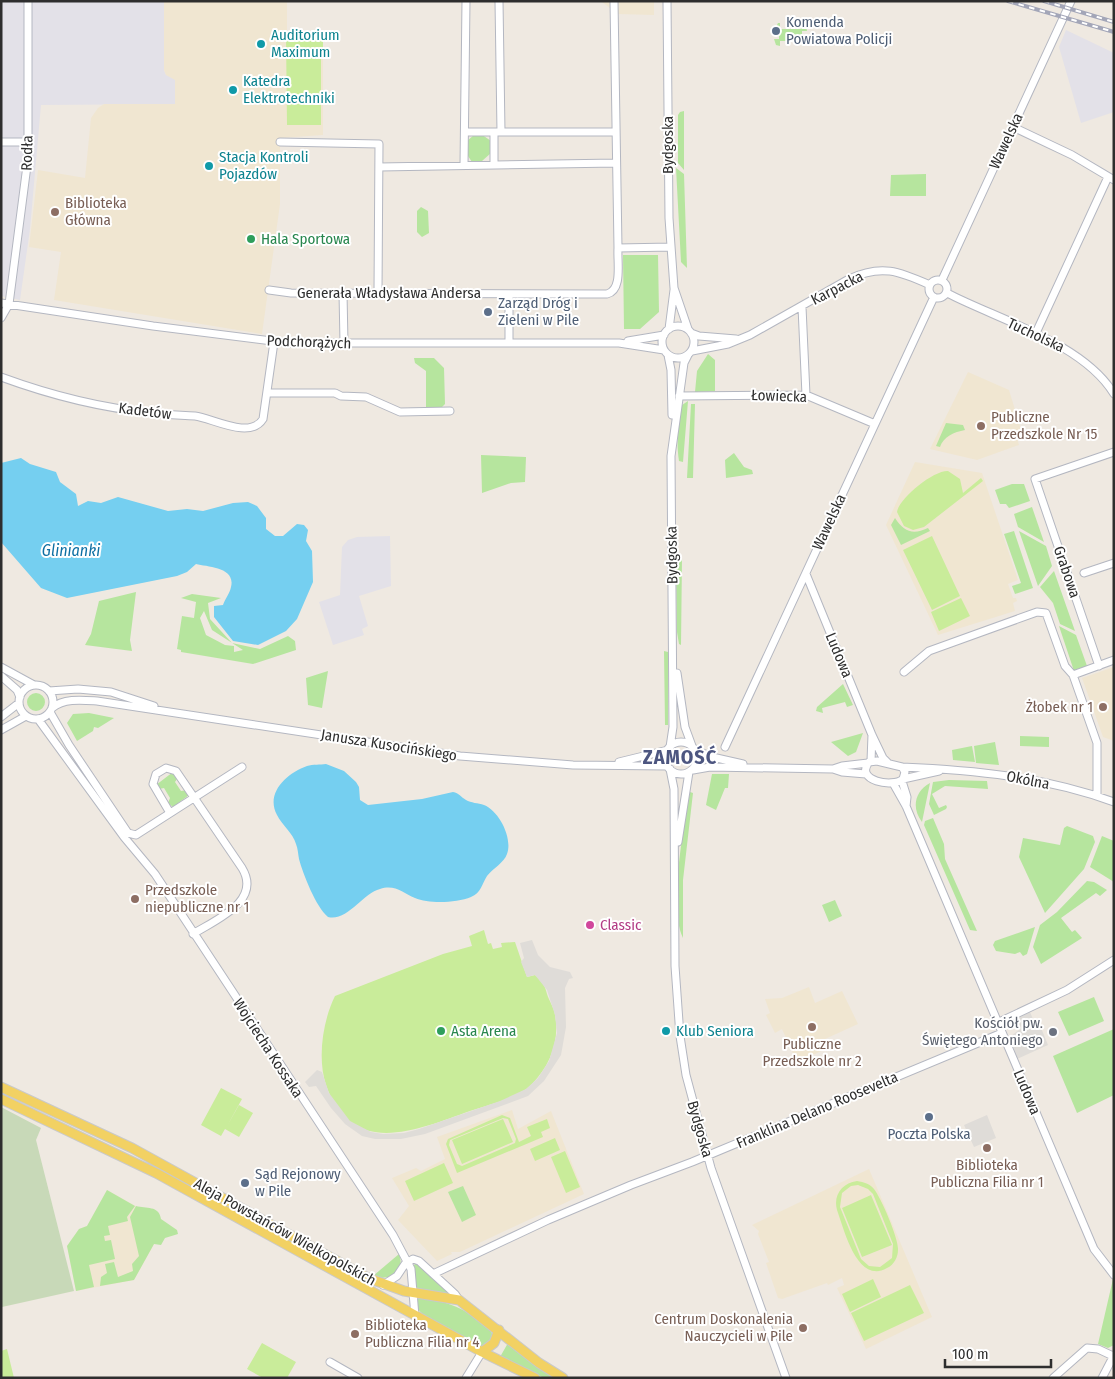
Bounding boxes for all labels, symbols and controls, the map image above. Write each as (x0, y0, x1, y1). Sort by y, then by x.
place label: Komenda Powiatowa Policji (786, 13, 892, 48)
marker: Komenda Powiatowa Policji (770, 25, 782, 37)
place label: Auditorium Maximum (271, 26, 340, 61)
marker: Auditorium Maximum (255, 38, 267, 50)
place label: Katedra Elektrotechniki (243, 72, 335, 107)
marker: Katedra Elektrotechniki (227, 84, 239, 96)
street label: Wawelska (985, 110, 1027, 172)
street label: Bydgoska (659, 116, 677, 174)
street label: Rodła (17, 135, 37, 171)
place label: Stacja Kontroli Pojazdów (219, 148, 309, 183)
marker: Stacja Kontroli Pojazdów (203, 160, 215, 172)
place label: Biblioteka Główna (65, 194, 127, 229)
marker: Biblioteka Główna (49, 206, 61, 218)
place label: Hala Sportowa (261, 230, 350, 248)
marker: Hala Sportowa (245, 233, 257, 245)
street label: Karpacka (808, 267, 866, 309)
street label: Generała Władysława Andersa (297, 284, 481, 302)
place label: Zarząd Dróg i Zieleni w Pile (498, 294, 579, 329)
marker: Zarząd Dróg i Zieleni w Pile (482, 306, 494, 318)
street label: Tucholska (1005, 314, 1067, 356)
street label: Podchorążych (266, 332, 352, 352)
street label: Łowiecka (751, 386, 807, 406)
street label: Kadetów (118, 399, 173, 423)
place label: Publiczne Przedszkole Nr 15 (991, 408, 1098, 443)
marker: Publiczne Przedszkole Nr 15 (975, 420, 987, 432)
street label: Wawelska (808, 491, 850, 553)
street label: Bydgoska (662, 526, 682, 584)
water label: Glinianki (42, 541, 100, 560)
street label: Grabowa (1050, 544, 1084, 600)
street label: Ludowa (821, 630, 857, 680)
place label: Żłobek nr 1 (1026, 698, 1093, 716)
marker: Żłobek nr 1 (1097, 701, 1109, 713)
street label: Janusza Kusocińskiego (320, 725, 458, 765)
district label: ZAMOŚĆ (643, 745, 717, 769)
street label: Okólna (1005, 767, 1051, 793)
place label: Przedszkole niepubliczne nr 1 (145, 881, 249, 916)
marker: Przedszkole niepubliczne nr 1 (129, 893, 141, 905)
place label: Classic (600, 916, 642, 934)
marker: Classic (584, 919, 596, 931)
street label: Wojciecha Kossaka (229, 995, 307, 1101)
place label: Kościół pw. Świętego Antoniego (922, 1014, 1043, 1049)
marker: Publiczne Przedszkole nr 2 (806, 1021, 818, 1033)
place label: Asta Arena (451, 1022, 516, 1040)
place label: Klub Seniora (676, 1022, 754, 1040)
marker: Asta Arena (435, 1025, 447, 1037)
marker: Klub Seniora (660, 1025, 672, 1037)
marker: Kościół pw. Świętego Antoniego (1047, 1026, 1059, 1038)
place label: Publiczne Przedszkole nr 2 (762, 1035, 862, 1070)
street label: Ludowa (1009, 1067, 1045, 1117)
street label: Franklina Delano Roosevelta (733, 1068, 901, 1152)
street label: Bydgoska (683, 1099, 717, 1159)
marker: Poczta Polska (923, 1111, 935, 1123)
place label: Poczta Polska (887, 1125, 971, 1143)
marker: Biblioteka Publiczna Filia nr 1 (981, 1142, 993, 1154)
place label: Biblioteka Publiczna Filia nr 1 (930, 1156, 1044, 1191)
place label: Sąd Rejonowy w Pile (255, 1165, 341, 1200)
street label: Aleja Powstańców Wielkopolskich (191, 1174, 379, 1290)
marker: Sąd Rejonowy w Pile (239, 1177, 251, 1189)
place label: Centrum Doskonalenia Nauczycieli w Pile (654, 1310, 793, 1345)
place label: Biblioteka Publiczna Filia nr 4 (365, 1316, 480, 1351)
marker: Centrum Doskonalenia Nauczycieli w Pile (797, 1322, 809, 1334)
marker: Biblioteka Publiczna Filia nr 4 (349, 1328, 361, 1340)
scale bar (945, 1336, 1051, 1368)
text: 100 m (952, 1345, 989, 1363)

